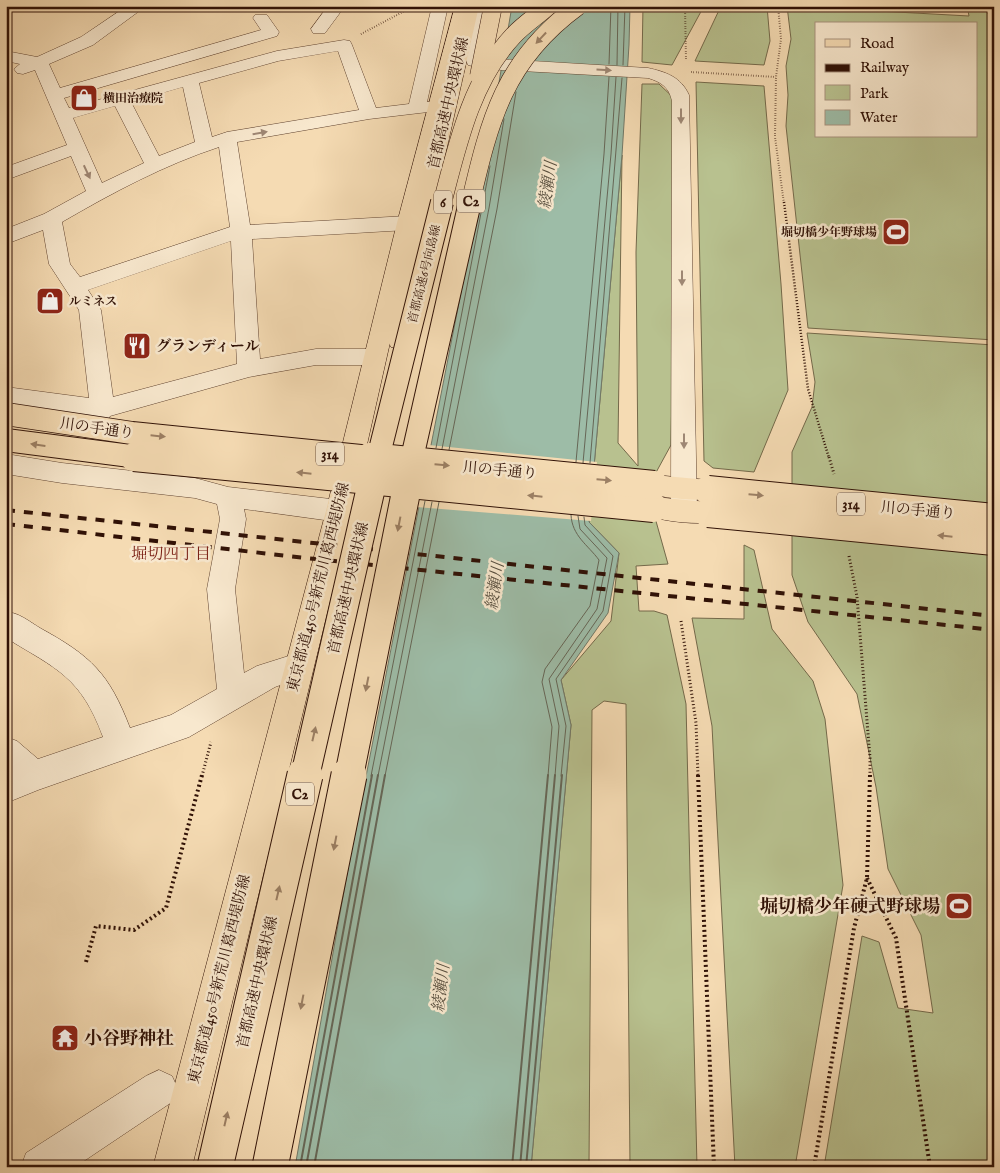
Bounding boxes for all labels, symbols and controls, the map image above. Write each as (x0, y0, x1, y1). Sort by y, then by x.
legend (815, 22, 978, 138)
one-way arrow (535, 31, 547, 43)
text: Road (860, 34, 895, 53)
street label: 首都高速中央環状線 (424, 35, 473, 171)
text: Railway (860, 58, 910, 77)
one-way arrow (596, 67, 612, 75)
shop icon: 横田治療院 (69, 83, 99, 113)
text: Park (860, 84, 890, 103)
place label: 横田治療院 (103, 91, 163, 106)
one-way arrow (677, 108, 685, 124)
text: Water (860, 108, 898, 127)
one-way arrow (252, 128, 268, 136)
water label: 綾瀬川 (536, 158, 563, 210)
one-way arrow (84, 165, 92, 179)
road number: 6 (434, 190, 452, 213)
road number: C2 (457, 190, 485, 212)
sports icon: 堀切橋少年野球場 (881, 217, 911, 247)
street label: 首都高速6号向島線 (405, 223, 444, 325)
place label: 堀切橋少年野球場 (781, 225, 877, 240)
one-way arrow (678, 271, 686, 287)
shop icon: ルミネス (35, 286, 65, 316)
place label: ルミネス (69, 294, 117, 309)
restaurant icon: グランディール (122, 331, 152, 361)
place label: グランディール (156, 337, 260, 356)
street label: 川の手通り (58, 414, 135, 443)
one-way arrow (151, 432, 167, 440)
one-way arrow (680, 433, 688, 449)
one-way arrow (30, 441, 46, 449)
road number: 314 (316, 442, 344, 466)
street label: 川の手通り (462, 458, 538, 483)
one-way arrow (434, 461, 450, 469)
one-way arrow (296, 469, 312, 477)
one-way arrow (596, 476, 612, 484)
street label: 東京都道450号新荒川葛西堤防線 (283, 480, 354, 694)
one-way arrow (749, 491, 765, 499)
one-way arrow (527, 492, 543, 500)
road number: 314 (837, 492, 865, 516)
street label: 川の手通り (880, 498, 956, 523)
one-way arrow (395, 517, 403, 532)
street label: 首都高速中央環状線 (324, 520, 373, 656)
one-way arrow (937, 532, 953, 540)
district label: 堀切四丁目 (131, 545, 211, 565)
water label: 綾瀬川 (483, 559, 510, 611)
one-way arrow (363, 676, 371, 691)
one-way arrow (310, 727, 318, 742)
road number: C2 (286, 782, 314, 806)
one-way arrow (330, 835, 338, 851)
street label: 東京都道450号新荒川葛西堤防線 (184, 872, 255, 1086)
one-way arrow (274, 885, 282, 900)
sports icon: 堀切橋少年硬式野球場 (944, 891, 974, 921)
place label: 堀切橋少年硬式野球場 (760, 896, 940, 919)
street label: 首都高速中央環状線 (233, 914, 282, 1050)
water label: 綾瀬川 (429, 961, 455, 1013)
one-way arrow (298, 995, 306, 1011)
temple icon: 小谷野神社 (50, 1023, 80, 1053)
place label: 小谷野神社 (84, 1028, 174, 1051)
one-way arrow (222, 1112, 230, 1127)

